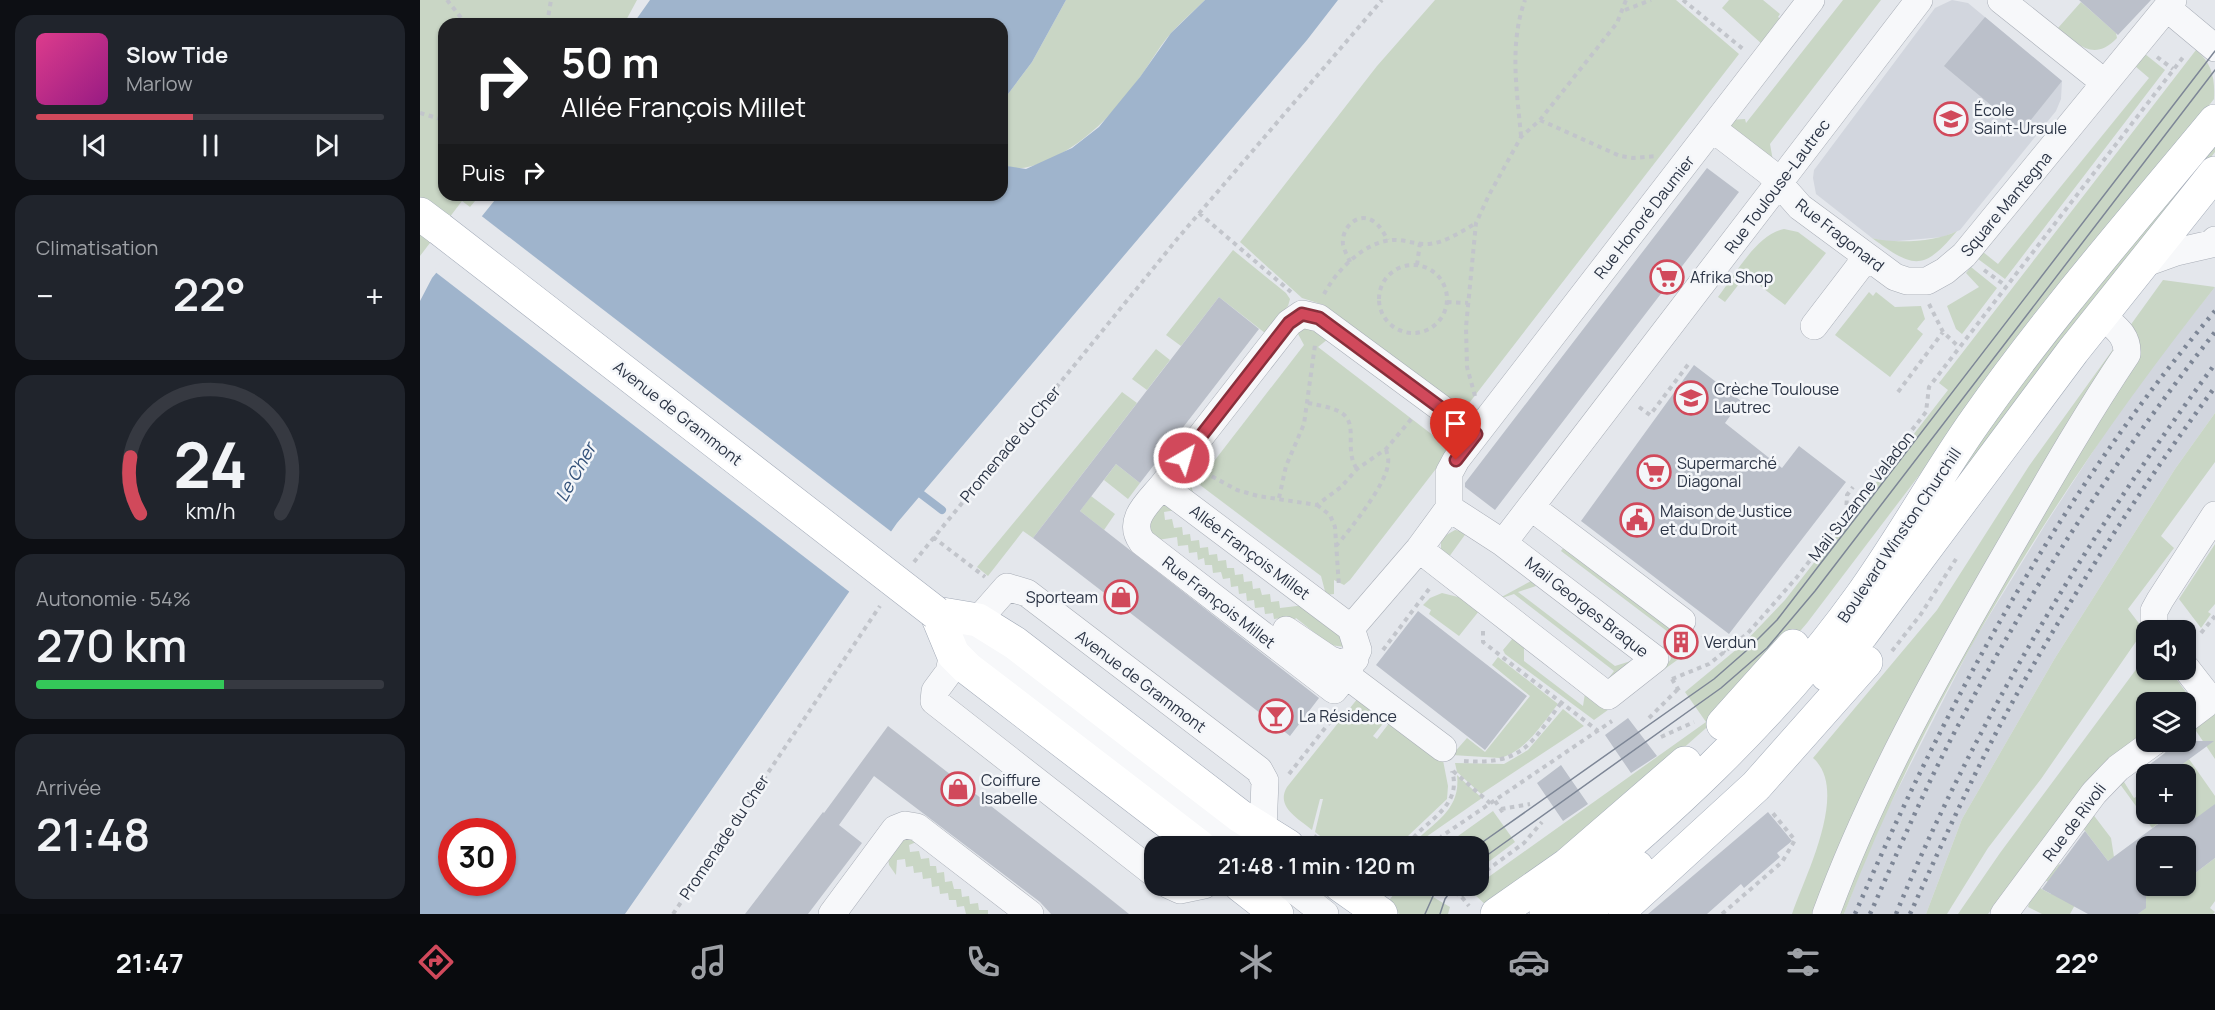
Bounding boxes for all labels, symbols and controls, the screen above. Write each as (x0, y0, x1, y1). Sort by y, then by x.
text: 50 m (561, 33, 659, 91)
text: Slow Tide (126, 40, 228, 70)
icon: right (462, 42, 540, 120)
text: Marlow (126, 70, 193, 97)
text: Allée François Millet (561, 88, 806, 125)
place label: École Saint-Ursule (1974, 99, 2067, 139)
school or university icon: École Saint-Ursule (1933, 101, 1969, 137)
street label: Rue Toulouse-Lautrec (1719, 114, 1835, 258)
icon: previous (78, 129, 111, 162)
icon: pause (194, 129, 227, 162)
icon: next (310, 129, 343, 162)
street label: Square Mantegna (1955, 147, 2057, 261)
street label: Rue Honoré Daumier (1589, 150, 1699, 283)
icon: right (517, 156, 550, 189)
text: Puis (462, 158, 505, 188)
street label: Rue Fragonard (1791, 193, 1889, 277)
text: Climatisation (36, 234, 158, 261)
supermarket icon: Afrika Shop (1649, 259, 1685, 295)
text: 22° (173, 263, 246, 325)
place label: Afrika Shop (1690, 266, 1773, 288)
text: − (36, 273, 54, 318)
text: + (365, 273, 384, 318)
street label: Avenue de Grammont (609, 356, 747, 470)
place label: Crèche Toulouse Lautrec (1714, 378, 1839, 418)
school or university icon: Crèche Toulouse Lautrec (1673, 380, 1709, 416)
street label: Promenade du Cher (955, 381, 1066, 507)
pin (1430, 398, 1481, 460)
icon: arrive (1439, 407, 1472, 440)
text: 24 (173, 421, 247, 507)
position arrow (1152, 426, 1216, 490)
street label: Mail Suzanne Valadon (1803, 426, 1919, 566)
water label: Le Cher (549, 436, 602, 506)
street label: Boulevard Winston Churchill (1832, 443, 1966, 627)
place label: Supermarché Diagonal (1677, 452, 1777, 492)
supermarket icon: Supermarché Diagonal (1636, 454, 1672, 490)
text: km/h (185, 496, 235, 525)
street label: Allée François Millet (1185, 500, 1315, 604)
place label: Maison de Justice et du Droit (1660, 500, 1792, 540)
public building icon: Maison de Justice et du Droit (1619, 502, 1655, 538)
street label: Rue François Millet (1158, 551, 1280, 653)
street label: Mail Georges Braque (1521, 552, 1653, 662)
shop icon: Sporteam (1103, 579, 1139, 615)
text: Autonomie · 54% (36, 585, 191, 612)
place label: Sporteam (1026, 586, 1098, 608)
text: 270 km (36, 614, 187, 676)
map controls (2136, 620, 2196, 896)
button: sound (2136, 620, 2196, 680)
building icon: Verdun (1663, 624, 1699, 660)
street label: Avenue de Grammont (1071, 625, 1211, 737)
place label: Verdun (1704, 631, 1756, 653)
button: layers (2136, 692, 2196, 752)
bar icon: La Résidence (1258, 698, 1294, 734)
place label: La Résidence (1299, 705, 1397, 727)
button: + (2136, 764, 2196, 824)
place label: Coiffure Isabelle (981, 769, 1041, 809)
street label: Promenade du Cher (674, 770, 774, 904)
shop icon: Coiffure Isabelle (940, 771, 976, 807)
text: Arrivée (36, 774, 101, 801)
street label: Rue de Rivoli (2037, 778, 2111, 866)
text: 21:48 (36, 803, 150, 865)
speed limit sign: 30 (438, 818, 516, 896)
button: − (2136, 836, 2196, 896)
text: 21:48 · 1 min · 120 m (1218, 851, 1415, 881)
icon: directions (415, 941, 457, 983)
icon: music (688, 941, 730, 983)
icon: phone (962, 941, 1004, 983)
icon: climate (1235, 941, 1277, 983)
icon: car (1508, 941, 1550, 983)
icon: filters (1782, 941, 1824, 983)
text: 21:47 (116, 944, 184, 981)
text: 22° (2055, 944, 2099, 981)

